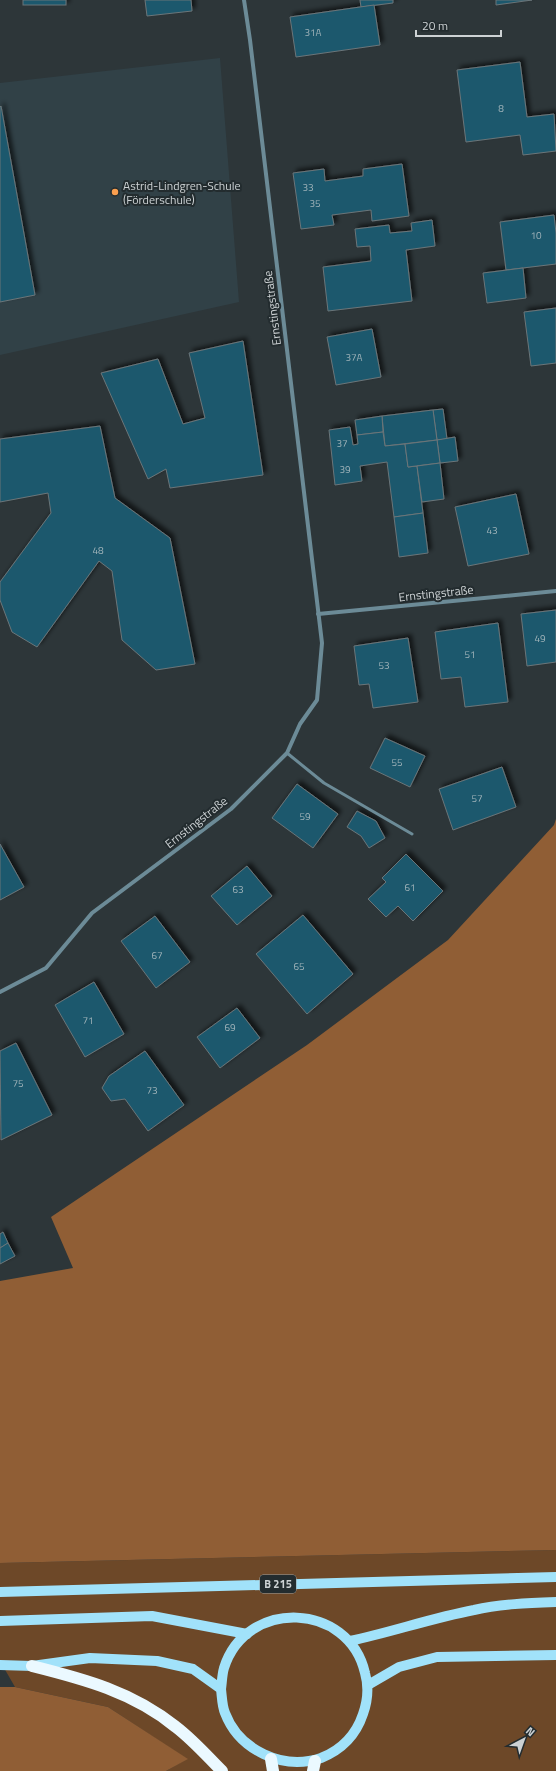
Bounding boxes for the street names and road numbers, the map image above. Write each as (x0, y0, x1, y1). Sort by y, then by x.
street label: Ernstingstraße (258, 270, 286, 346)
street label: Ernstingstraße (398, 580, 474, 606)
street label: Ernstingstraße (161, 791, 231, 853)
road number: B 215 (260, 1575, 296, 1593)

